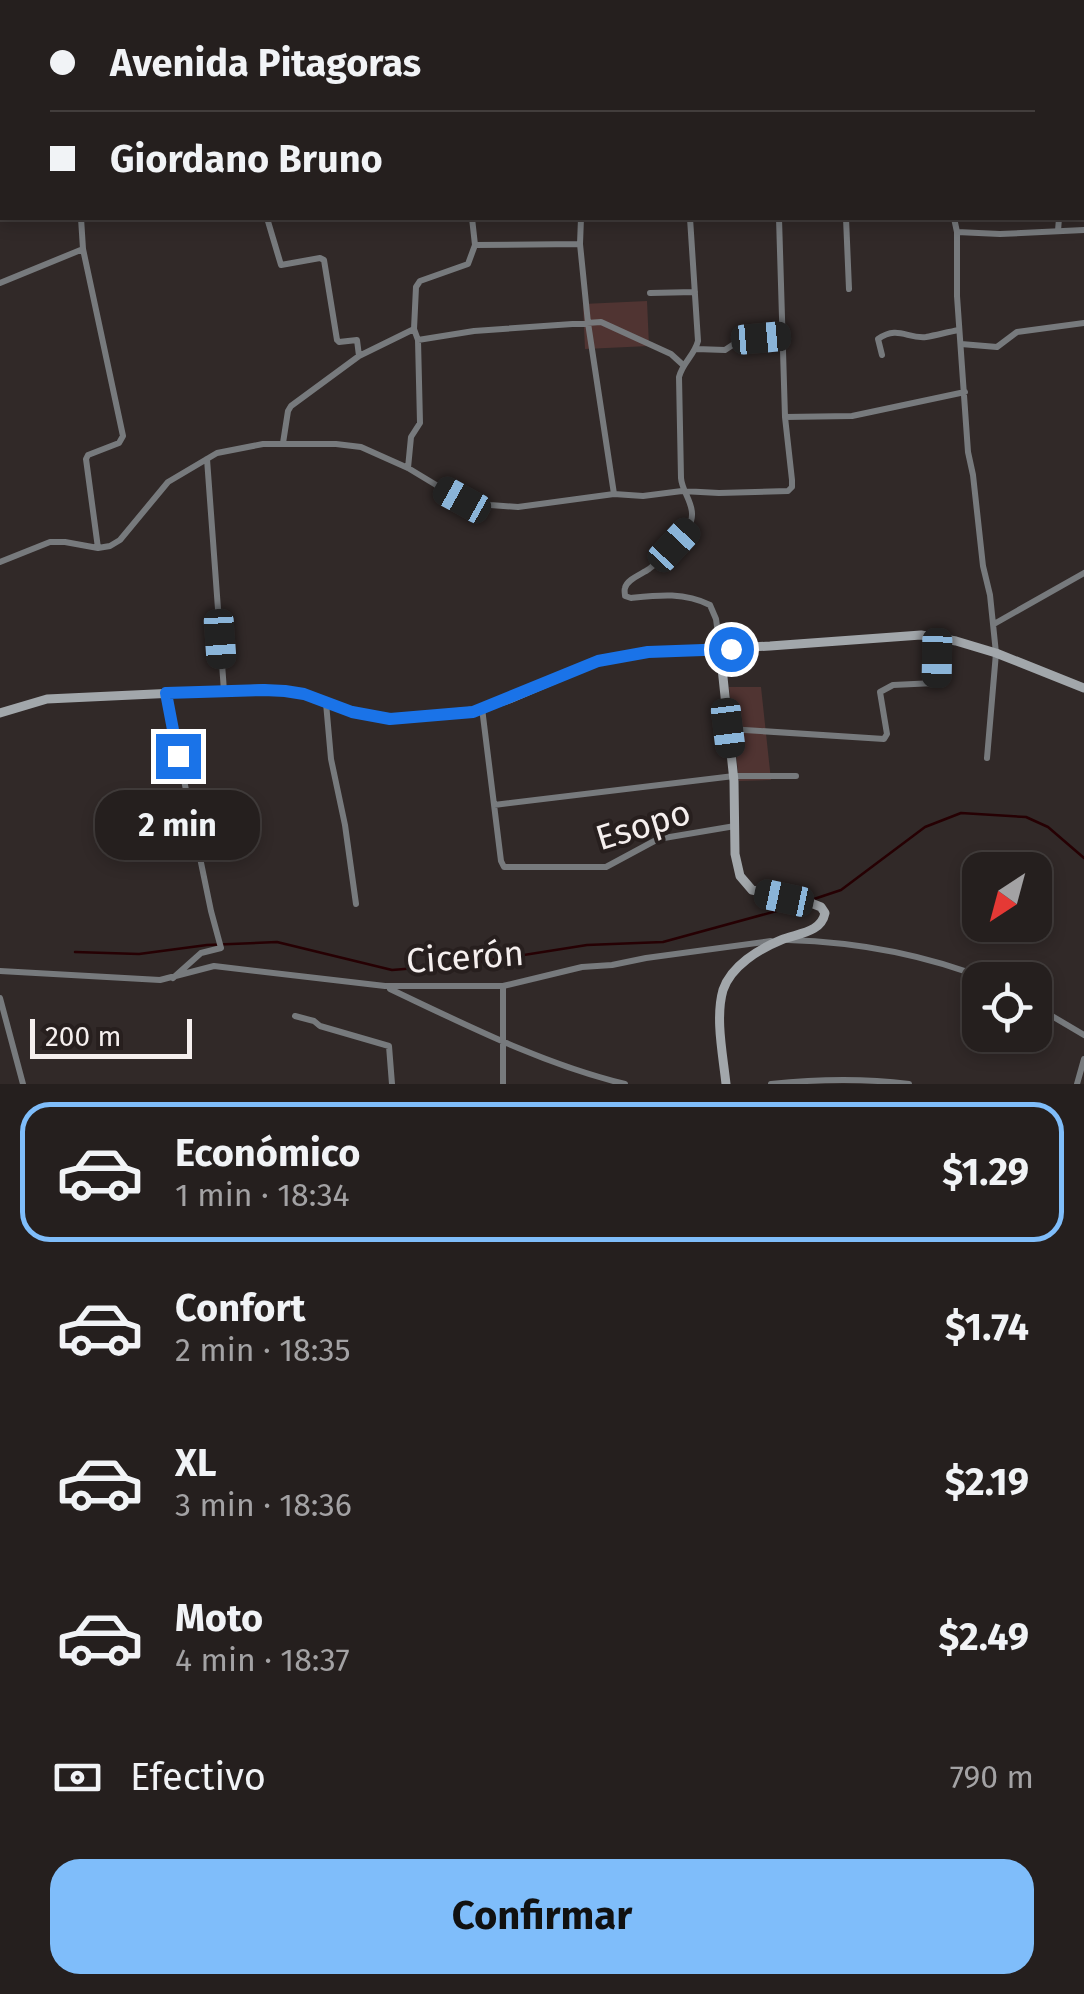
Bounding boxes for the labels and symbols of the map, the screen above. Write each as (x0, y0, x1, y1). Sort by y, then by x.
car (730, 320, 792, 356)
car (428, 472, 496, 528)
car (643, 513, 705, 577)
car (203, 608, 237, 670)
route start (709, 627, 754, 672)
car (921, 628, 953, 688)
car (709, 696, 747, 760)
route end (156, 734, 201, 779)
callout: 2 min (96, 791, 260, 861)
street label: Esopo (591, 791, 695, 859)
north arrow (962, 852, 1052, 942)
car (752, 877, 816, 919)
street label: Cicerón (405, 932, 525, 982)
scale bar (30, 1014, 192, 1058)

